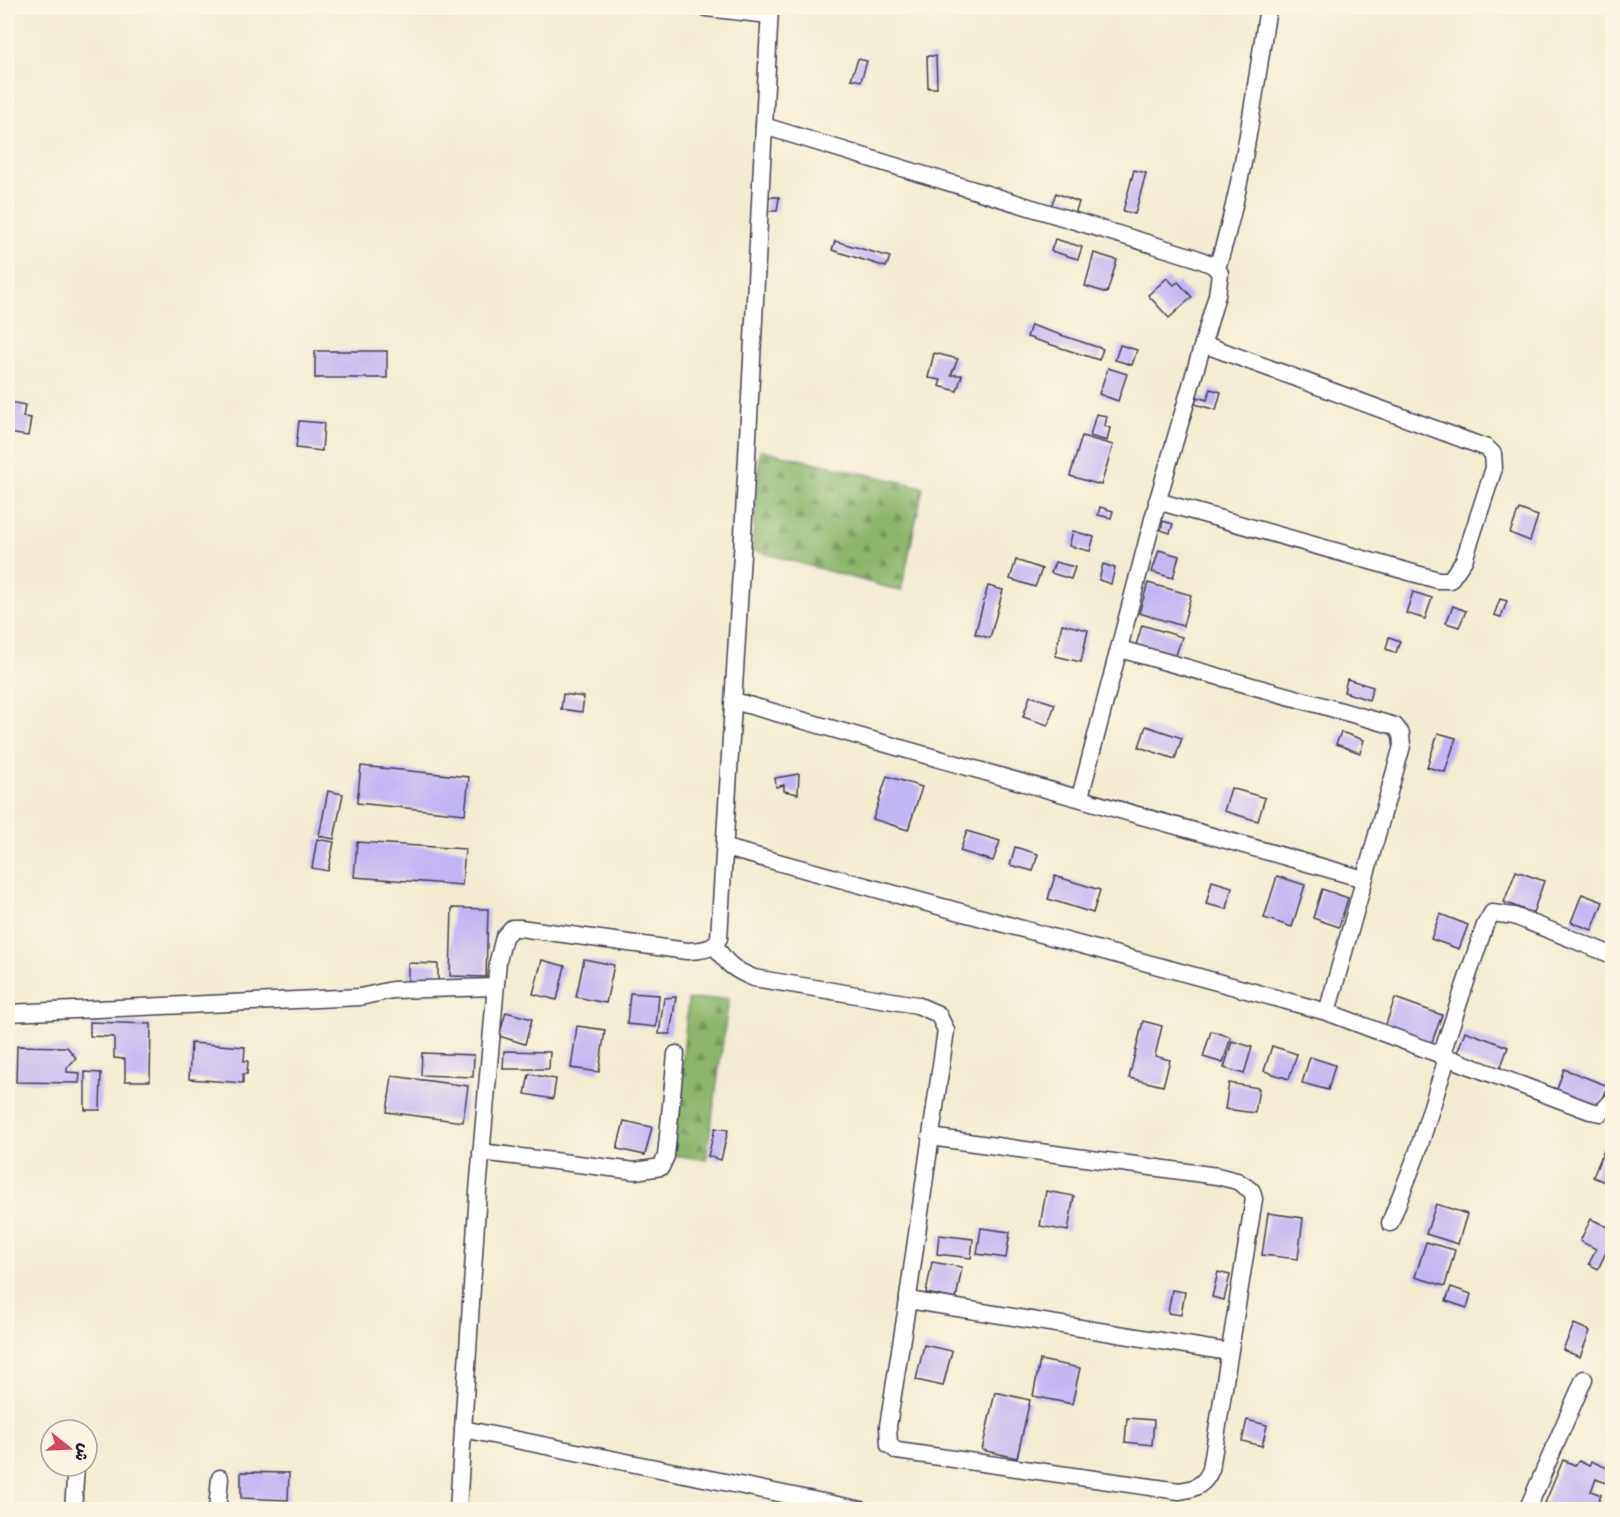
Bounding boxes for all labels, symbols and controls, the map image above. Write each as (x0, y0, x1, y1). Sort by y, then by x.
north arrow (39, 1418, 99, 1478)
text: ش (71, 1441, 95, 1464)

